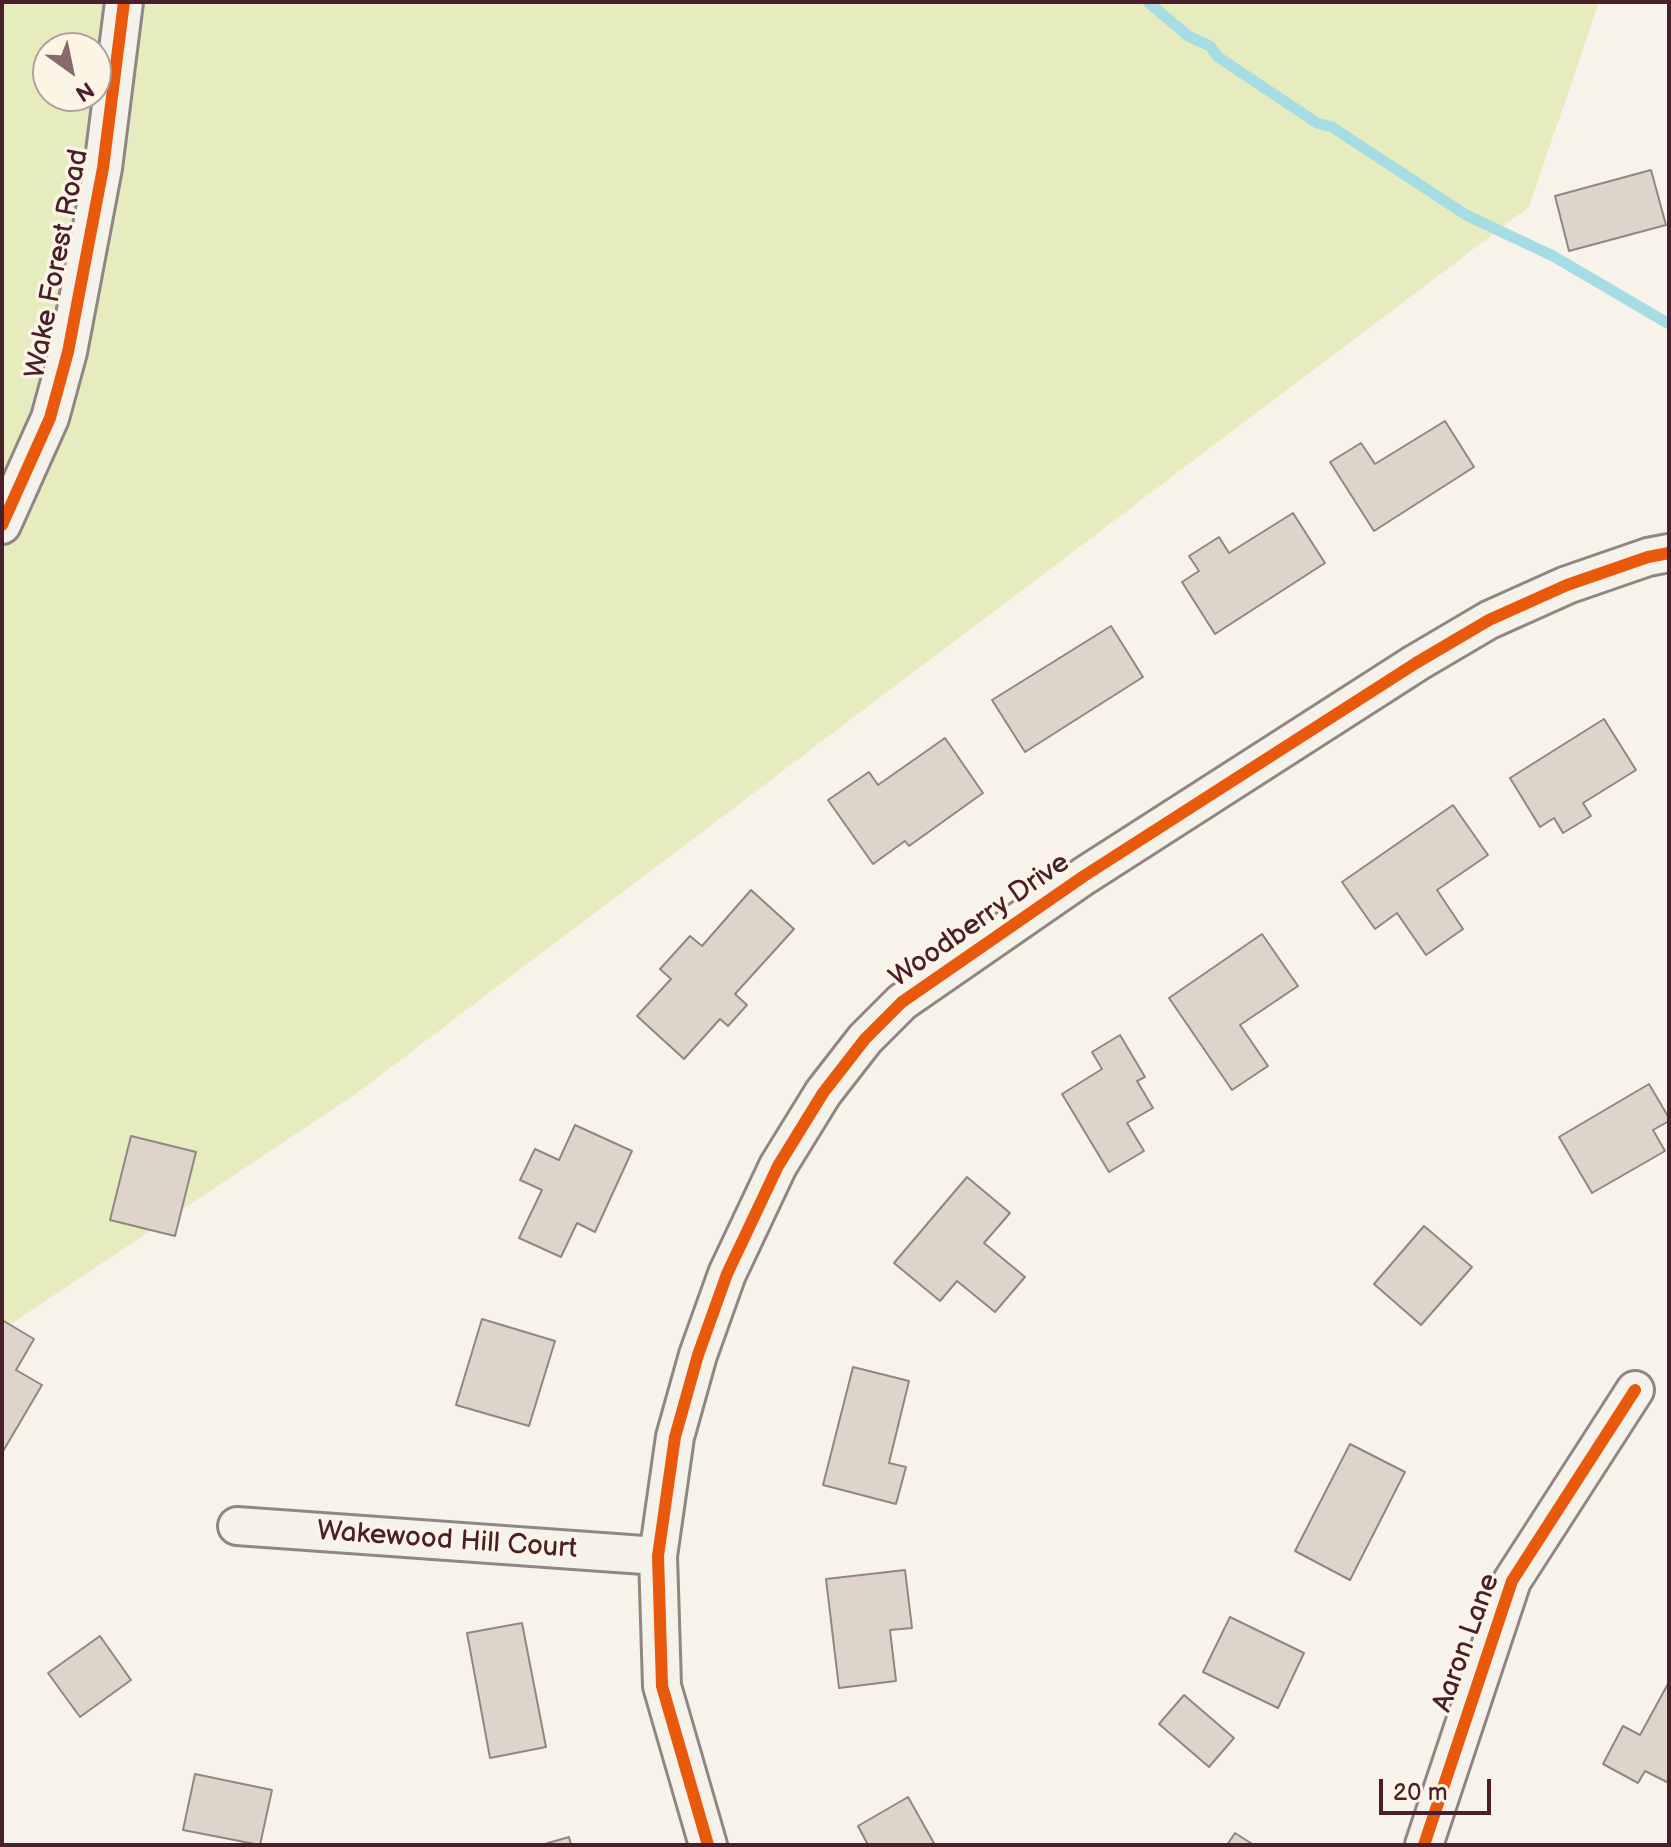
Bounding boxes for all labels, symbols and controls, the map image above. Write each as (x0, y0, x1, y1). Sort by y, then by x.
north arrow (32, 32, 112, 112)
text: N (70, 75, 99, 107)
street label: Wake Forest Road (19, 147, 97, 381)
street label: Woodberry Drive (884, 846, 1076, 996)
street label: Wakewood Hill Court (316, 1515, 578, 1567)
street label: Aaron Lane (1426, 1569, 1508, 1717)
scale bar (1383, 1763, 1495, 1813)
text: 20 m (1393, 1778, 1448, 1807)

